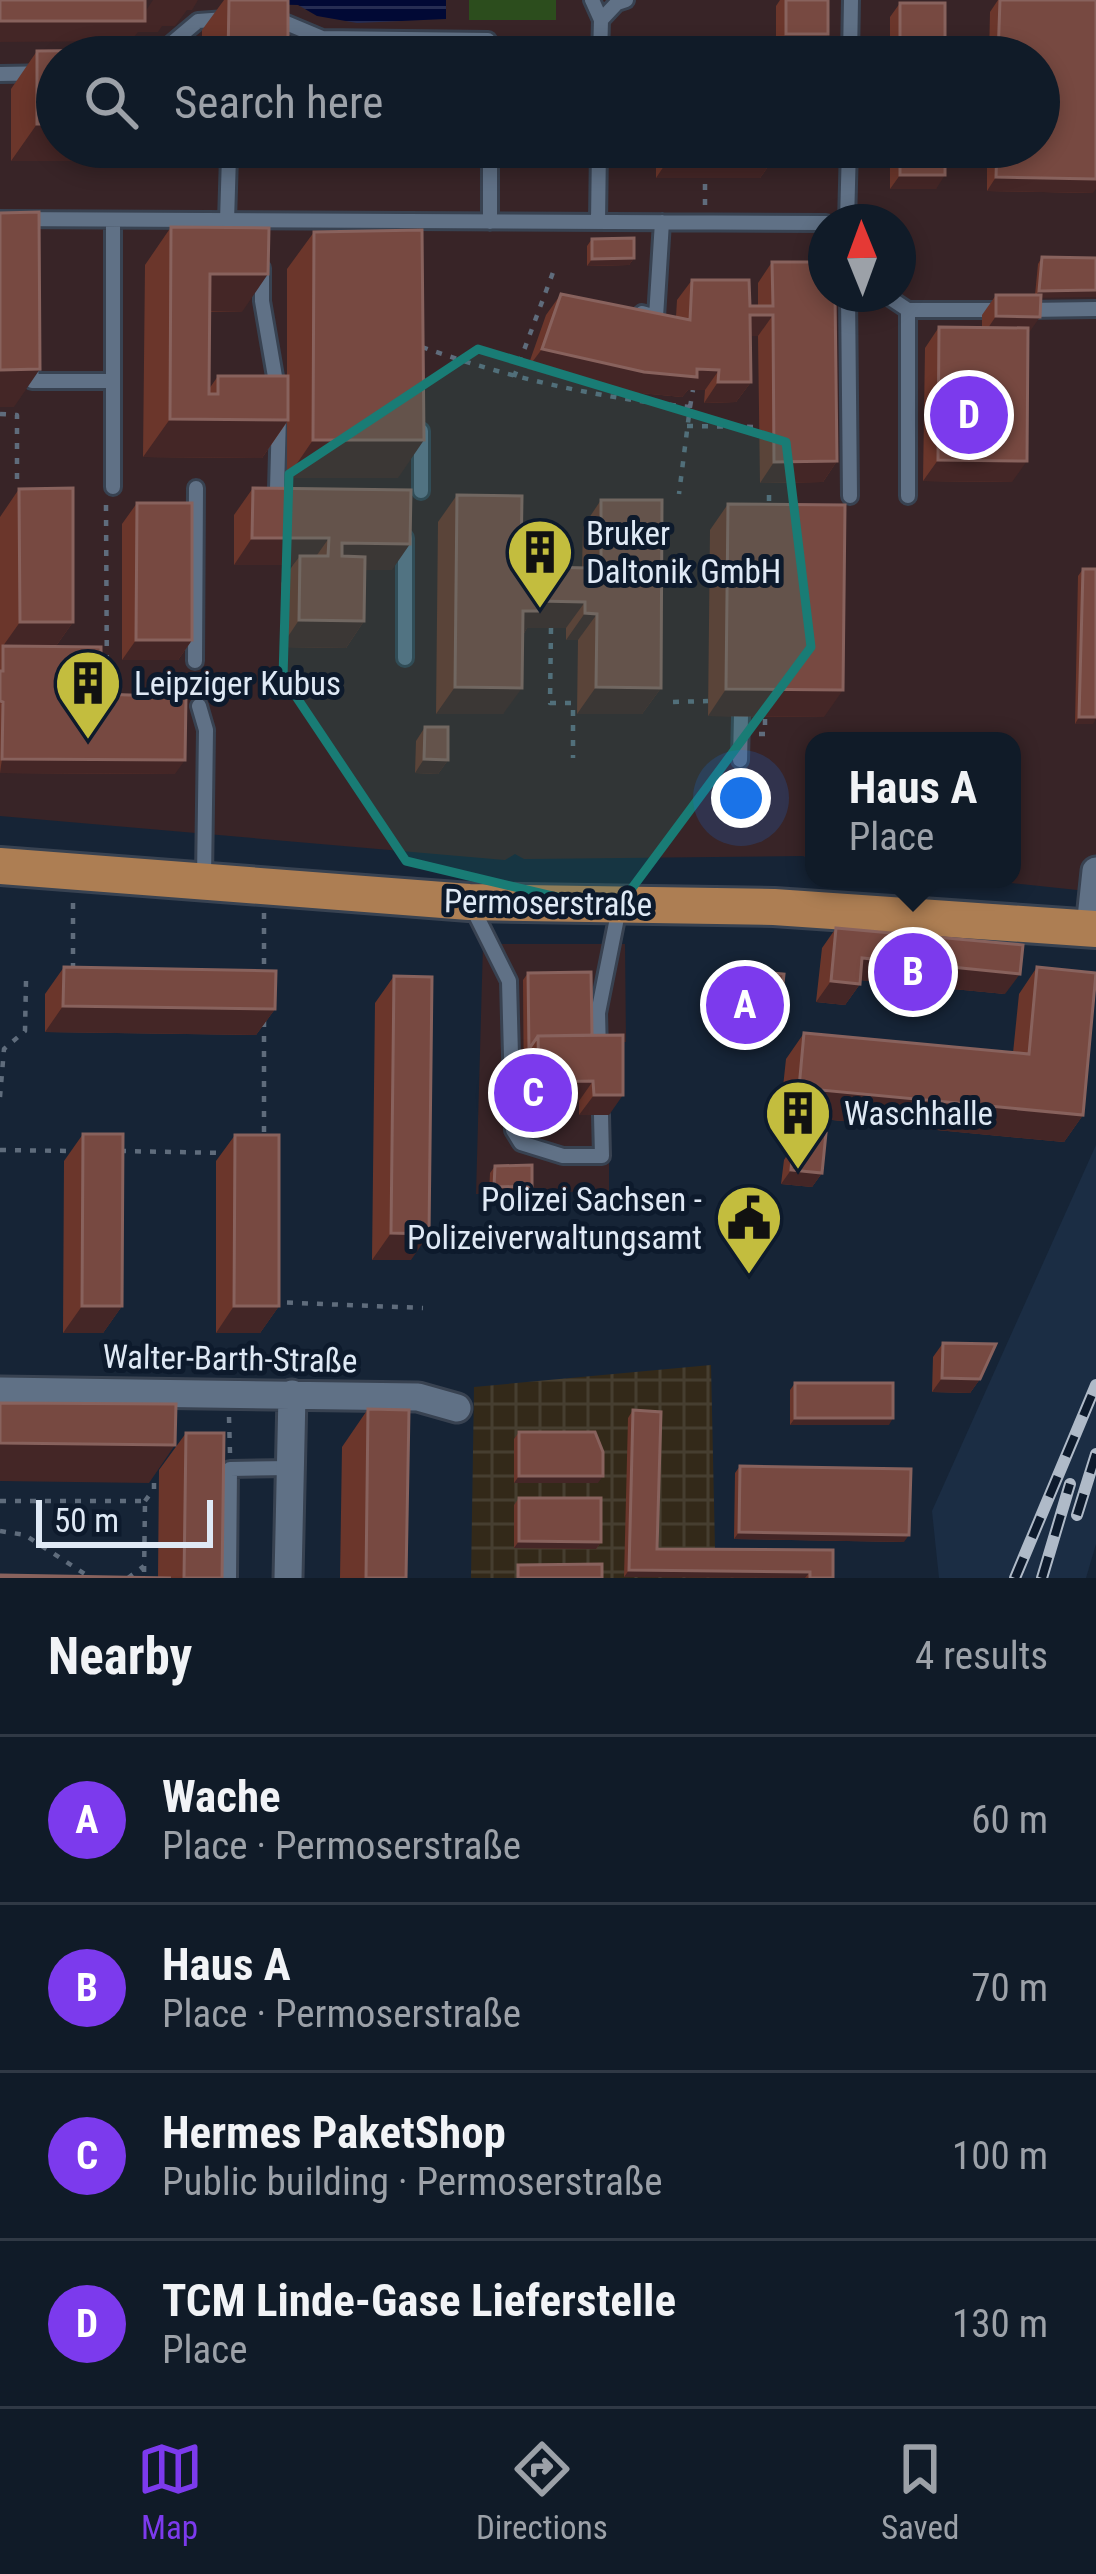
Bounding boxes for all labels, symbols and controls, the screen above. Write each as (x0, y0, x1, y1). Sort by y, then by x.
search box (36, 36, 1060, 168)
icon: search (78, 69, 144, 135)
text: Search here (174, 76, 383, 129)
north arrow (808, 204, 916, 312)
pin: D (930, 370, 1008, 460)
place label: Bruker Daltonik GmbH (586, 514, 781, 591)
building icon: Bruker Daltonik GmbH (505, 517, 575, 611)
building icon: Leipziger Kubus (53, 648, 123, 742)
place label: Leipziger Kubus (134, 664, 341, 703)
popup (805, 732, 1021, 888)
text: Haus A (849, 761, 977, 814)
your location (711, 768, 771, 828)
text: Place (849, 814, 934, 860)
street label: Permoserstraße (444, 881, 652, 924)
pin: B (874, 927, 952, 1017)
pin: A (706, 960, 784, 1050)
pin: C (494, 1048, 572, 1138)
building icon: Waschhalle (763, 1078, 833, 1172)
place label: Waschhalle (844, 1094, 993, 1133)
place label: Polizei Sachsen - Polizeiverwaltungsamt (407, 1180, 702, 1257)
public building icon: Polizei Sachsen - Polizeiverwaltungsamt (714, 1183, 784, 1277)
street label: Walter-Barth-Straße (102, 1337, 358, 1380)
scale bar (36, 1494, 213, 1547)
text: 50 m (54, 1501, 119, 1540)
text: Nearby (48, 1627, 192, 1686)
text: 4 results (915, 1633, 1048, 1679)
text: Wache (162, 1770, 281, 1823)
text: A (75, 1797, 99, 1843)
text: 60 m (971, 1797, 1048, 1843)
text: Place · Permoserstraße (162, 1823, 521, 1869)
text: Haus A (162, 1938, 291, 1991)
text: B (76, 1965, 98, 2011)
text: 70 m (971, 1965, 1048, 2011)
text: Place · Permoserstraße (162, 1991, 521, 2037)
text: Hermes PaketShop (162, 2106, 506, 2159)
text: C (76, 2133, 98, 2179)
text: 100 m (952, 2133, 1048, 2179)
text: Public building · Permoserstraße (162, 2159, 663, 2205)
text: TCM Linde-Gase Lieferstelle (162, 2274, 676, 2327)
text: D (76, 2301, 98, 2347)
text: 130 m (952, 2301, 1048, 2347)
text: Place (162, 2327, 248, 2373)
tab: Map (137, 2436, 203, 2547)
tab: Directions (476, 2436, 608, 2547)
tab: Saved (881, 2436, 959, 2547)

